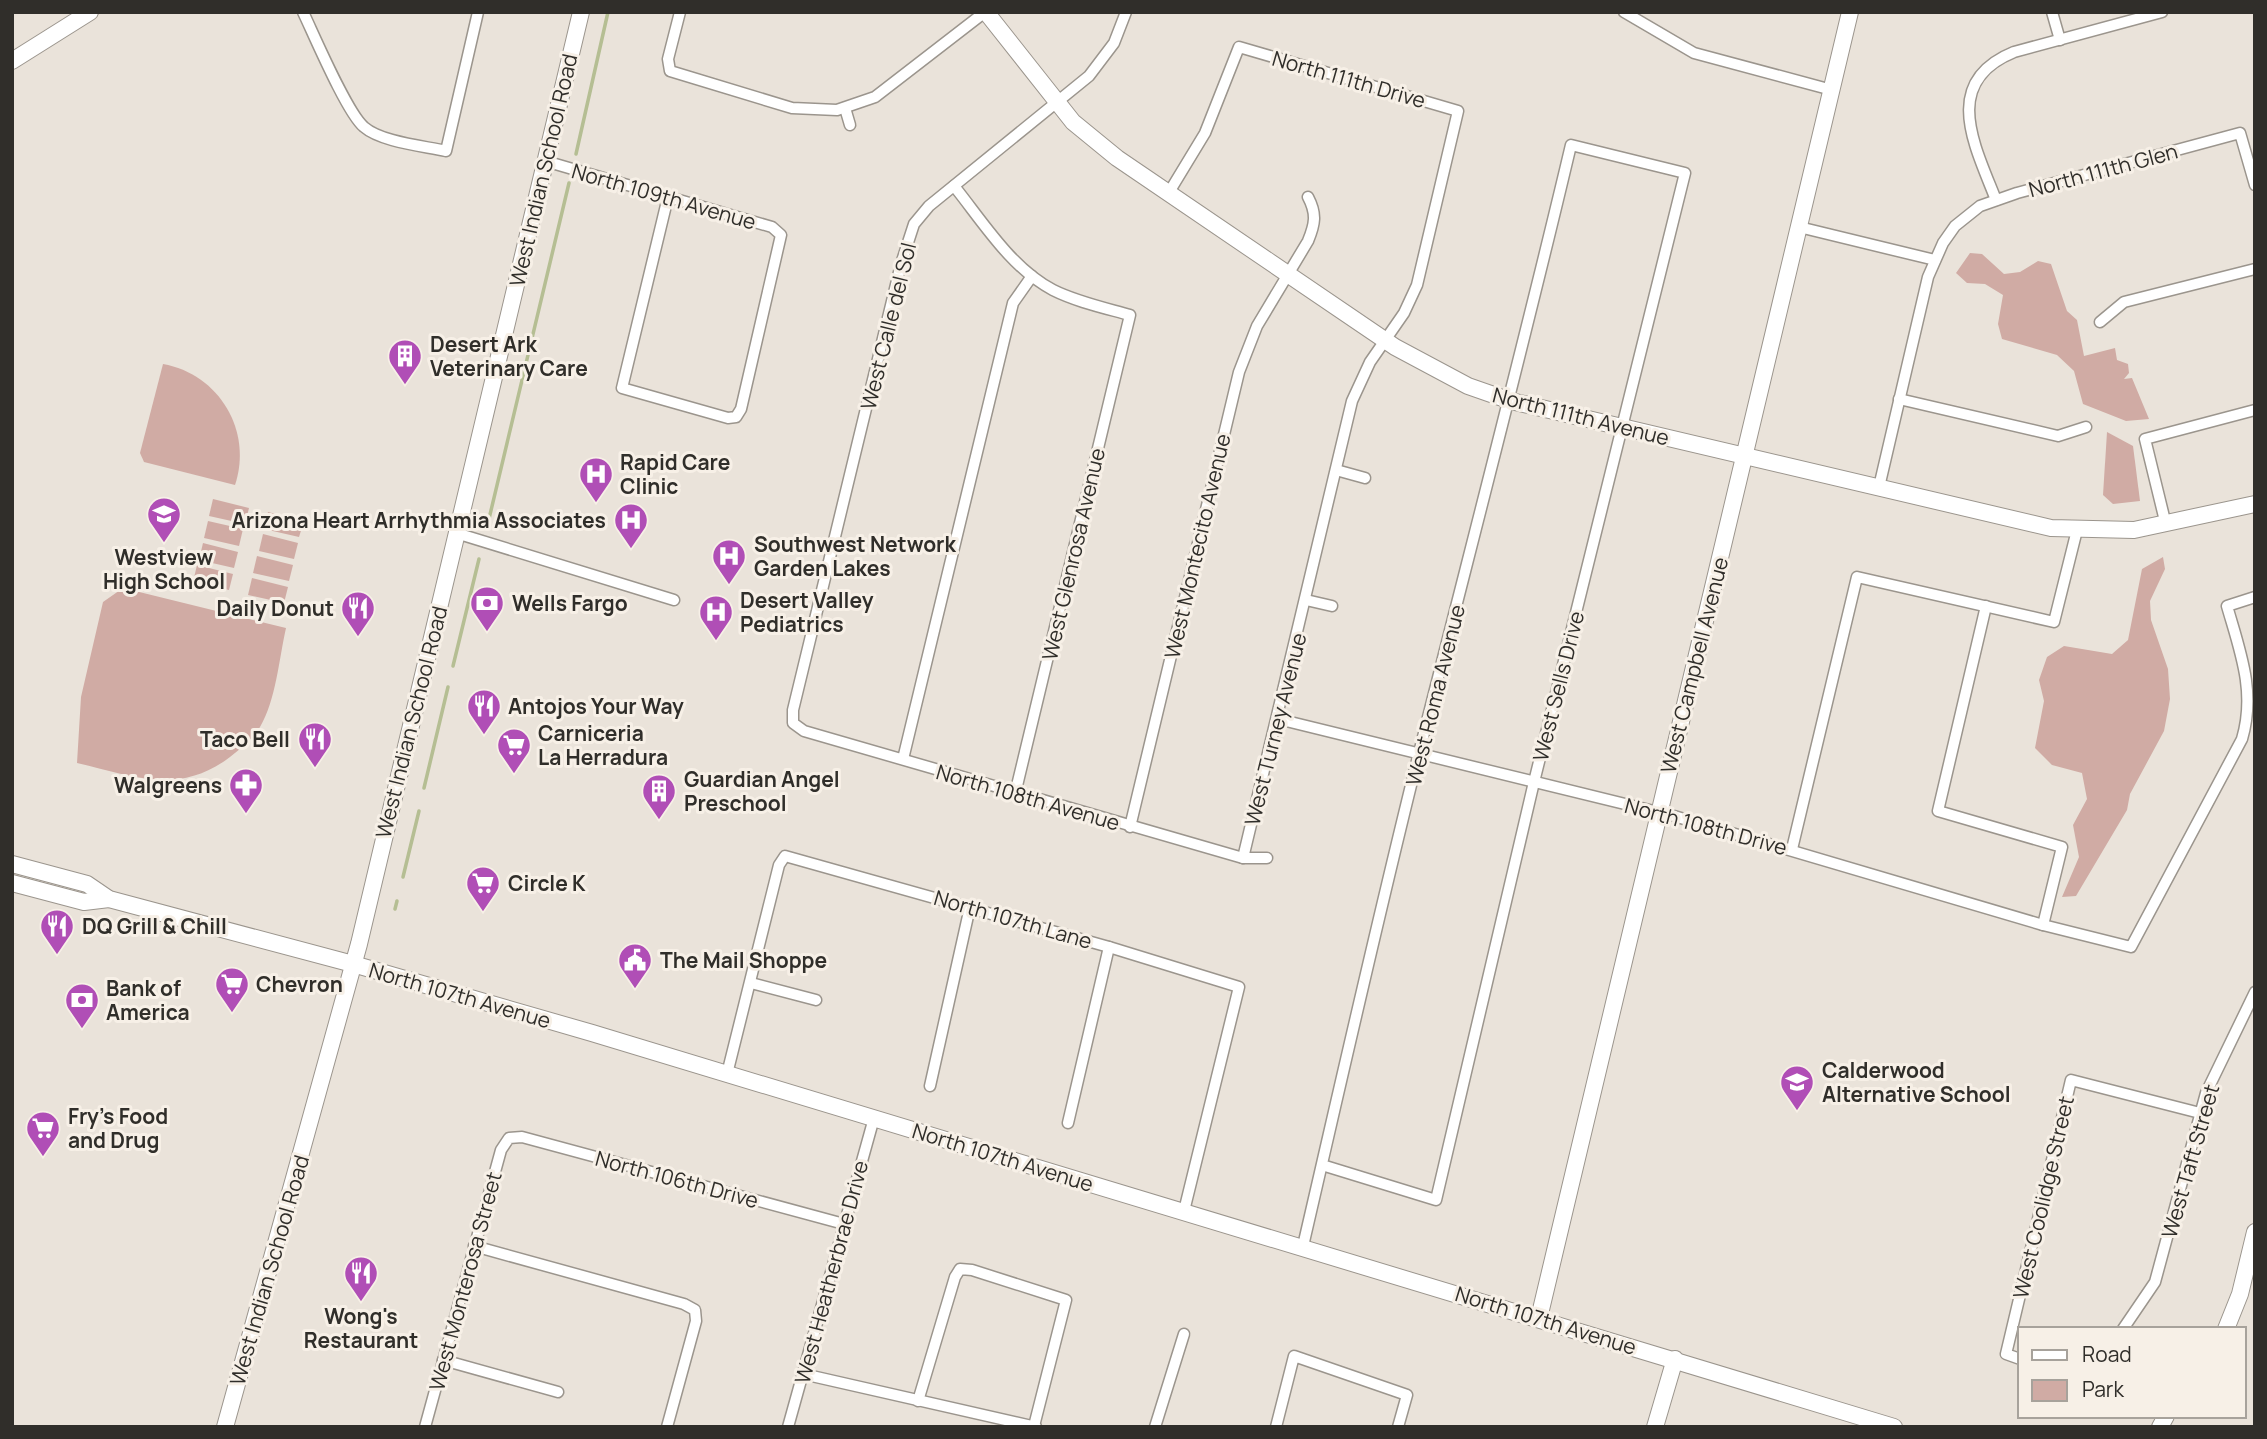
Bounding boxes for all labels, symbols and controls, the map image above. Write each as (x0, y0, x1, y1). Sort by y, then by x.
street label: North 111th Drive (1269, 44, 1429, 114)
street label: West Indian School Road (503, 51, 583, 289)
street label: North 111th Glen (2025, 137, 2181, 203)
street label: North 109th Avenue (569, 156, 759, 236)
street label: West Calle del Sol (854, 239, 922, 413)
place label: Desert Ark Veterinary Care (430, 330, 588, 382)
building icon: Desert Ark Veterinary Care (386, 337, 424, 386)
street label: North 111th Avenue (1490, 381, 1672, 451)
street label: West Montecito Avenue (1158, 431, 1236, 661)
street label: West Glenrosa Avenue (1035, 445, 1111, 663)
place label: Rapid Care Clinic (620, 448, 730, 500)
hospital icon: Rapid Care Clinic (577, 455, 615, 504)
school or university icon: Westview High School (145, 495, 183, 544)
hospital icon: Arizona Heart Arrhythmia Associates (612, 501, 650, 550)
place label: Arizona Heart Arrhythmia Associates (232, 506, 606, 534)
place label: Southwest Network Garden Lakes (754, 530, 956, 582)
hospital icon: Southwest Network Garden Lakes (710, 537, 748, 586)
place label: Westview High School (103, 543, 225, 595)
street label: West Campbell Avenue (1654, 554, 1734, 776)
bank icon: Wells Fargo (468, 584, 506, 633)
place label: Desert Valley Pediatrics (740, 586, 874, 638)
restaurant icon: Daily Donut (339, 589, 377, 638)
place label: Wells Fargo (512, 589, 628, 617)
hospital icon: Desert Valley Pediatrics (697, 593, 735, 642)
place label: Daily Donut (216, 594, 334, 622)
street label: West Roma Avenue (1399, 602, 1471, 788)
street label: West Indian School Road (369, 603, 453, 841)
street label: West Sells Drive (1526, 608, 1590, 764)
street label: West Turney Avenue (1238, 630, 1312, 828)
restaurant icon: Antojos Your Way (465, 687, 503, 736)
place label: Antojos Your Way (508, 692, 684, 720)
place label: Carniceria La Herradura (538, 719, 668, 771)
restaurant icon: Taco Bell (296, 720, 334, 769)
place label: Taco Bell (200, 725, 290, 753)
supermarket icon: Carniceria La Herradura (495, 726, 533, 775)
street label: North 108th Avenue (933, 757, 1123, 837)
place label: Guardian Angel Preschool (684, 765, 840, 817)
pharmacy icon: Walgreens (227, 766, 265, 815)
place label: Walgreens (114, 771, 222, 799)
building icon: Guardian Angel Preschool (640, 772, 678, 821)
street label: North 108th Drive (1622, 791, 1790, 861)
supermarket icon: Circle K (464, 864, 502, 913)
place label: Circle K (508, 869, 586, 897)
street label: North 107th Lane (931, 883, 1095, 955)
restaurant icon: DQ Grill & Chill (38, 907, 76, 956)
place label: DQ Grill & Chill (82, 912, 227, 940)
public building icon: The Mail Shoppe (616, 941, 654, 990)
place label: The Mail Shoppe (660, 946, 827, 974)
street label: North 107th Avenue (366, 956, 554, 1034)
supermarket icon: Chevron (213, 965, 251, 1014)
place label: Chevron (256, 970, 343, 998)
place label: Bank of America (106, 974, 190, 1026)
bank icon: Bank of America (63, 981, 101, 1030)
place label: Calderwood Alternative School (1822, 1056, 2011, 1108)
school or university icon: Calderwood Alternative School (1778, 1063, 1816, 1112)
street label: West Taft Street (2155, 1081, 2225, 1241)
street label: West Coolidge Street (2006, 1093, 2080, 1301)
place label: Fry's Food and Drug (68, 1102, 168, 1154)
supermarket icon: Fry's Food and Drug (24, 1109, 62, 1158)
street label: North 107th Avenue (909, 1116, 1097, 1198)
street label: North 106th Drive (592, 1144, 762, 1214)
street label: West Indian School Road (223, 1152, 315, 1388)
street label: West Heatherbrae Drive (788, 1157, 874, 1387)
street label: West Monterosa Street (422, 1169, 508, 1393)
restaurant icon: Wong's Restaurant (342, 1254, 380, 1303)
street label: North 107th Avenue (1452, 1279, 1640, 1361)
place label: Wong's Restaurant (304, 1302, 418, 1354)
legend (2018, 1327, 2246, 1418)
text: Road (2082, 1340, 2132, 1368)
text: Park (2082, 1375, 2124, 1403)

